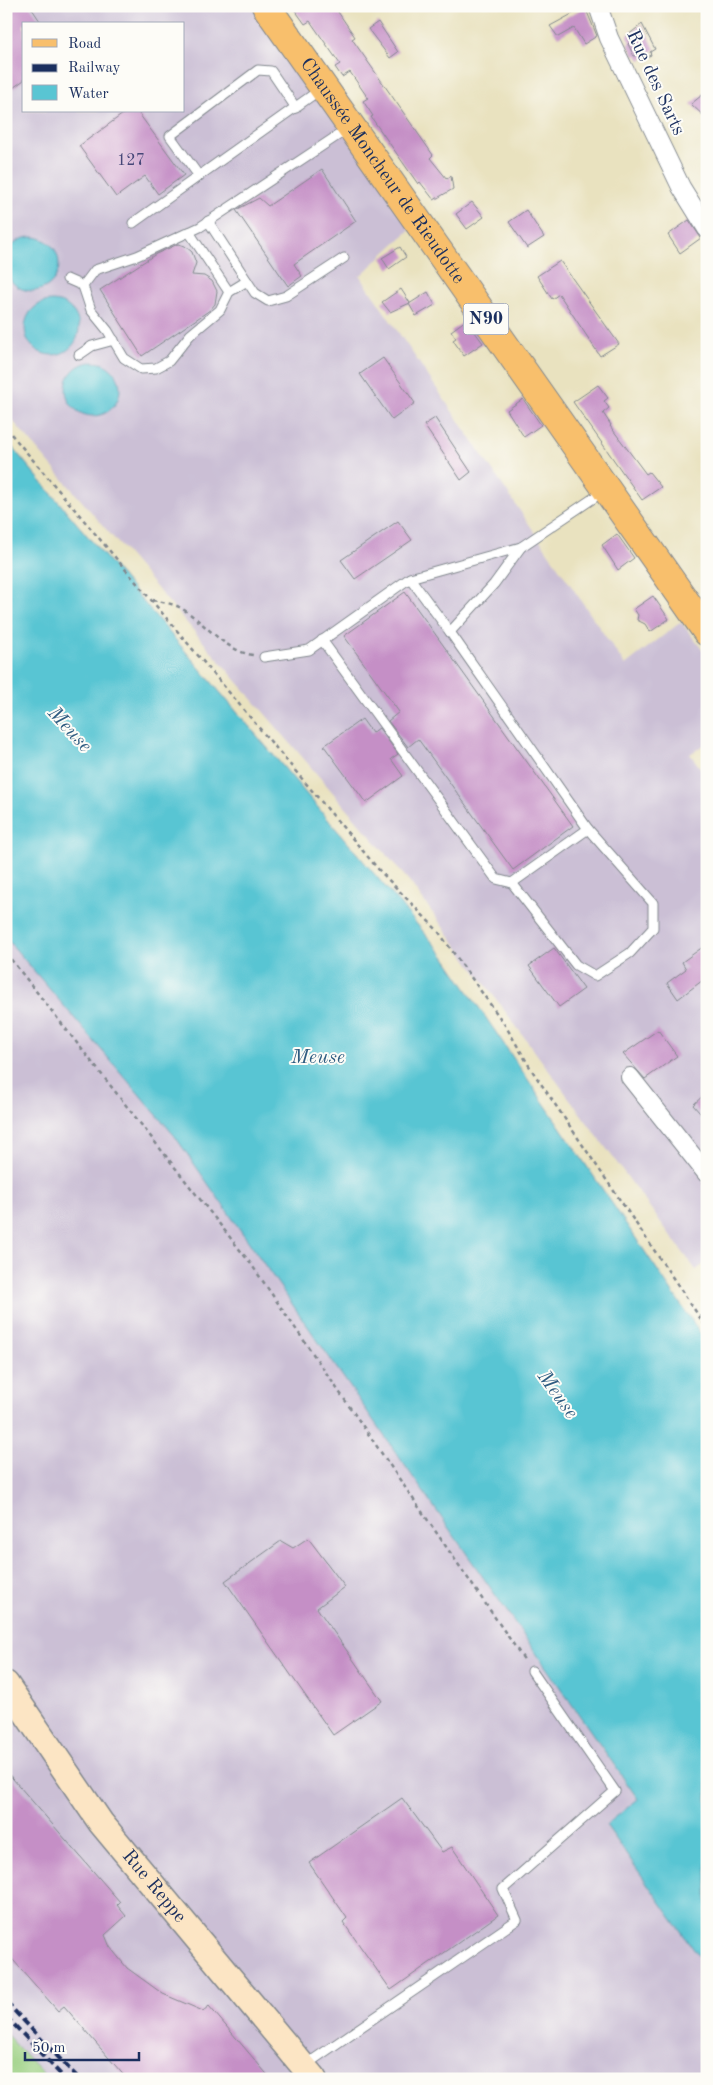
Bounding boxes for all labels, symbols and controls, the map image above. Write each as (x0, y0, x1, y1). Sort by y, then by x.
legend (22, 22, 185, 112)
street label: Rue des Sarts (622, 27, 688, 139)
text: Road (68, 37, 102, 52)
street label: Chaussée Moncheur de Rieudotte (296, 55, 468, 288)
text: Railway (68, 61, 121, 76)
text: Water (68, 87, 109, 102)
house number: 127 (117, 153, 145, 169)
road number: N90 (464, 304, 508, 334)
water label: Meuse (43, 703, 95, 757)
water label: Meuse (290, 1048, 345, 1068)
water label: Meuse (532, 1366, 581, 1423)
street label: Rue Reppe (118, 1846, 190, 1927)
scale bar (25, 2030, 139, 2062)
text: 50 m (32, 2041, 66, 2056)

